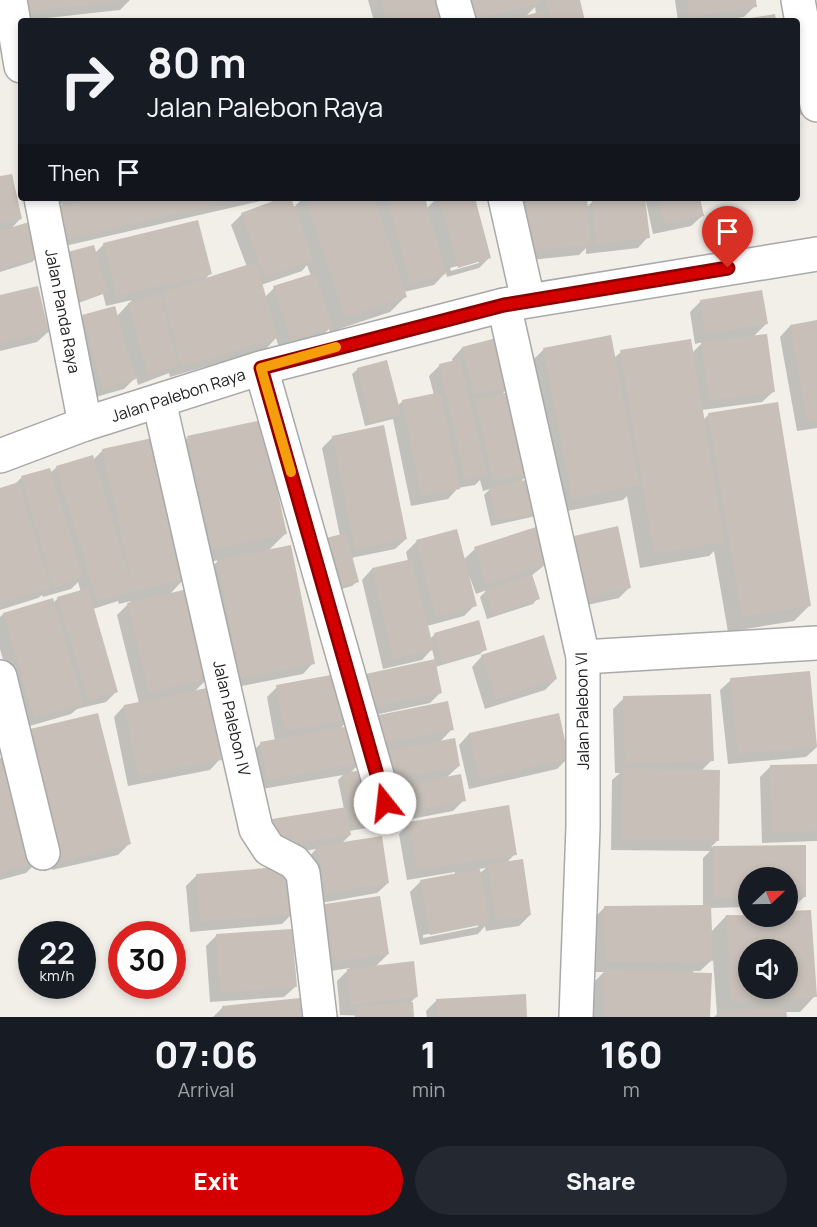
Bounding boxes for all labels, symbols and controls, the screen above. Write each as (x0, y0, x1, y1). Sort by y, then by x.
text: 80 m (147, 33, 247, 91)
icon: right (48, 42, 126, 120)
text: Jalan Palebon Raya (147, 88, 383, 125)
icon: arrive (112, 156, 145, 189)
text: Then (48, 158, 100, 188)
pin (702, 206, 753, 268)
icon: arrive (711, 215, 744, 248)
street label: Jalan Panda Raya (40, 247, 86, 375)
street label: Jalan Palebon Raya (108, 363, 248, 427)
street label: Jalan Palebon VI (570, 652, 594, 770)
street label: Jalan Palebon IV (208, 658, 256, 778)
position arrow (353, 771, 417, 835)
north arrow (738, 867, 798, 927)
map controls (738, 867, 798, 999)
speed limit sign: 30 (108, 921, 186, 999)
text: 22 (39, 932, 75, 973)
button: sound (738, 939, 798, 999)
text: km/h (40, 965, 74, 986)
text: 07:06 (154, 1030, 258, 1079)
text: 1 (421, 1030, 437, 1079)
text: 160 (600, 1030, 663, 1079)
text: Arrival (177, 1076, 235, 1103)
text: min (412, 1076, 445, 1103)
text: m (623, 1076, 640, 1103)
button: Exit (30, 1146, 403, 1215)
button: Share (415, 1146, 787, 1215)

